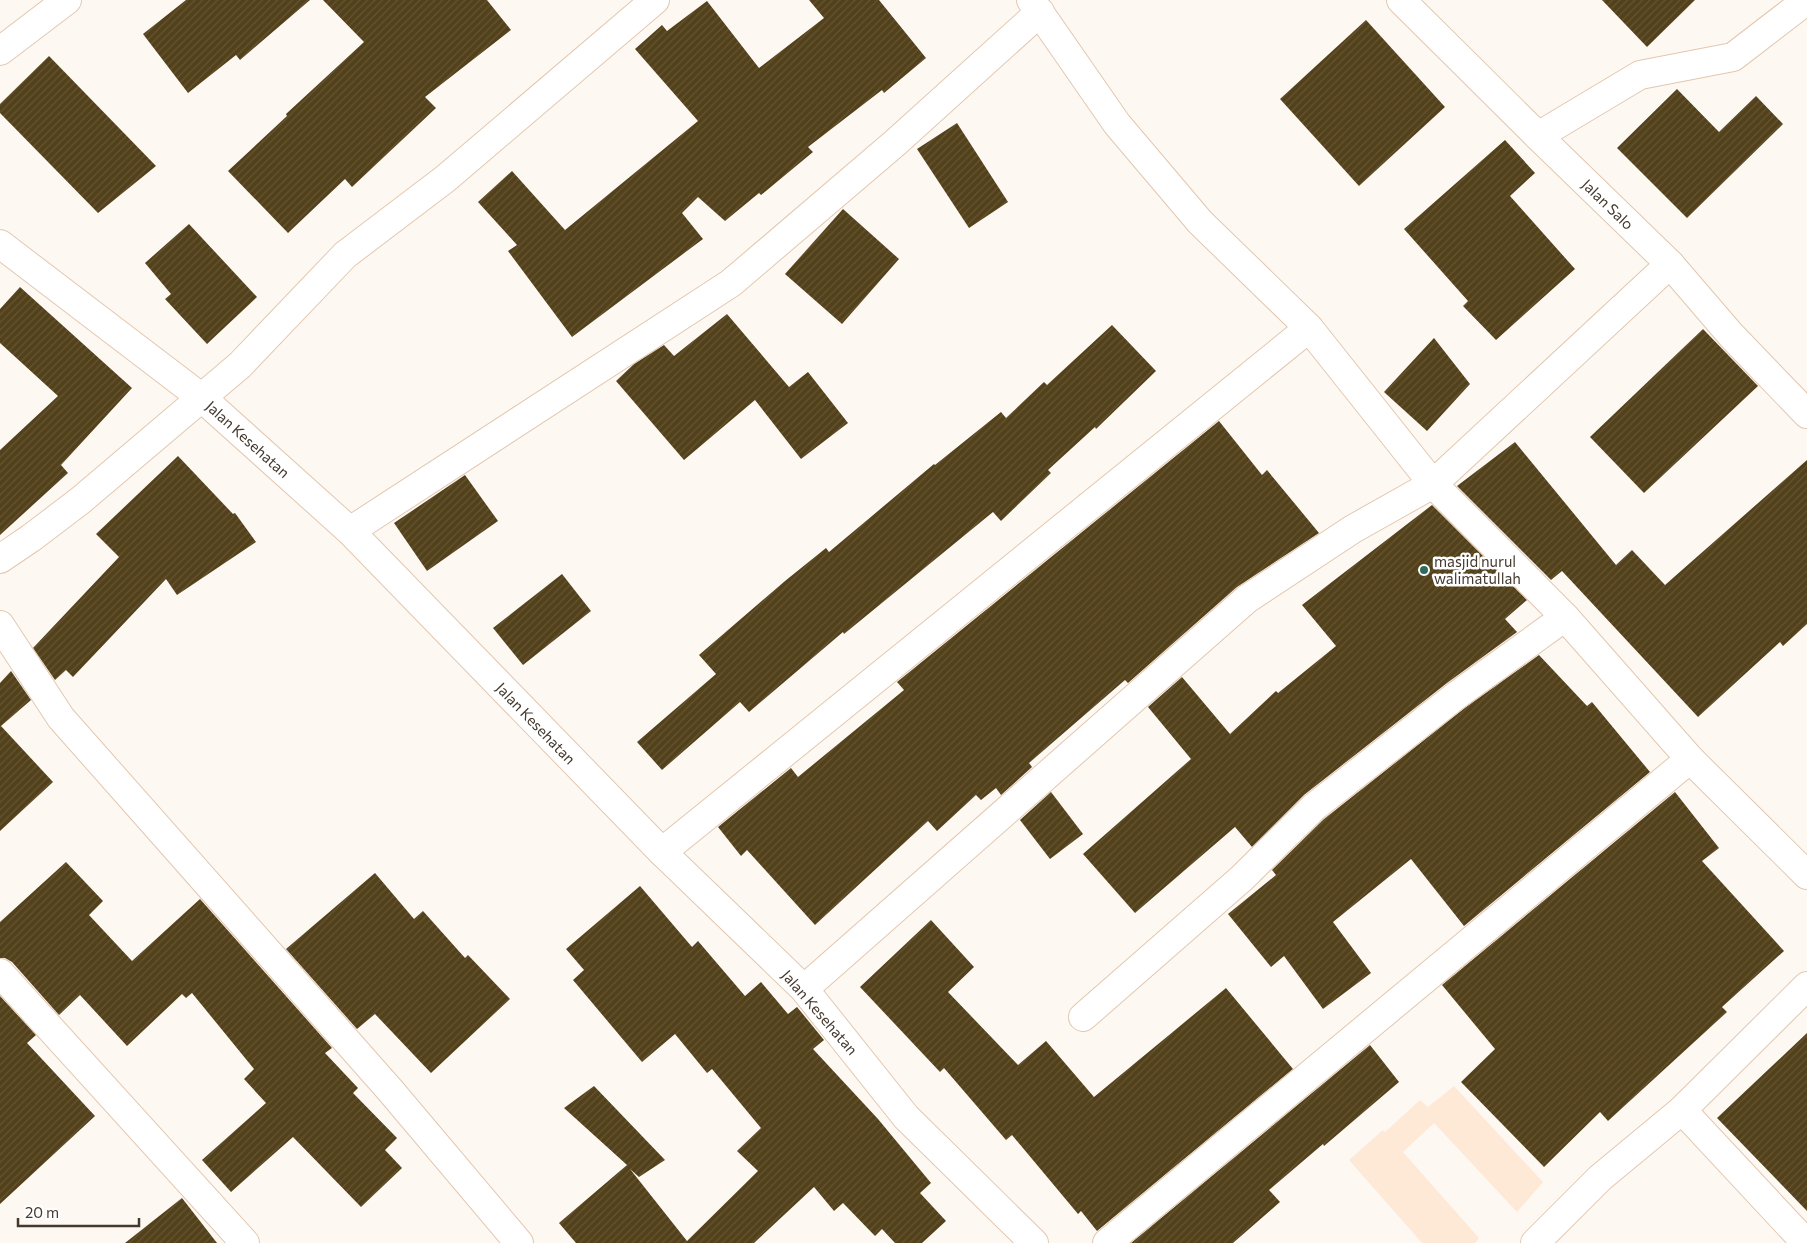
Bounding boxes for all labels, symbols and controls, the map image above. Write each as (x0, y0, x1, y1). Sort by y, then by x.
street label: Jalan Salo (1578, 175, 1638, 233)
street label: Jalan Kesehatan (202, 397, 294, 481)
place label: masjid nurul walimatullah (1434, 552, 1521, 587)
marker: masjid nurul walimatullah (1418, 564, 1430, 576)
street label: Jalan Kesehatan (493, 678, 579, 768)
street label: Jalan Kesehatan (778, 966, 862, 1058)
scale bar (18, 1196, 139, 1228)
text: 20 m (25, 1203, 59, 1221)

